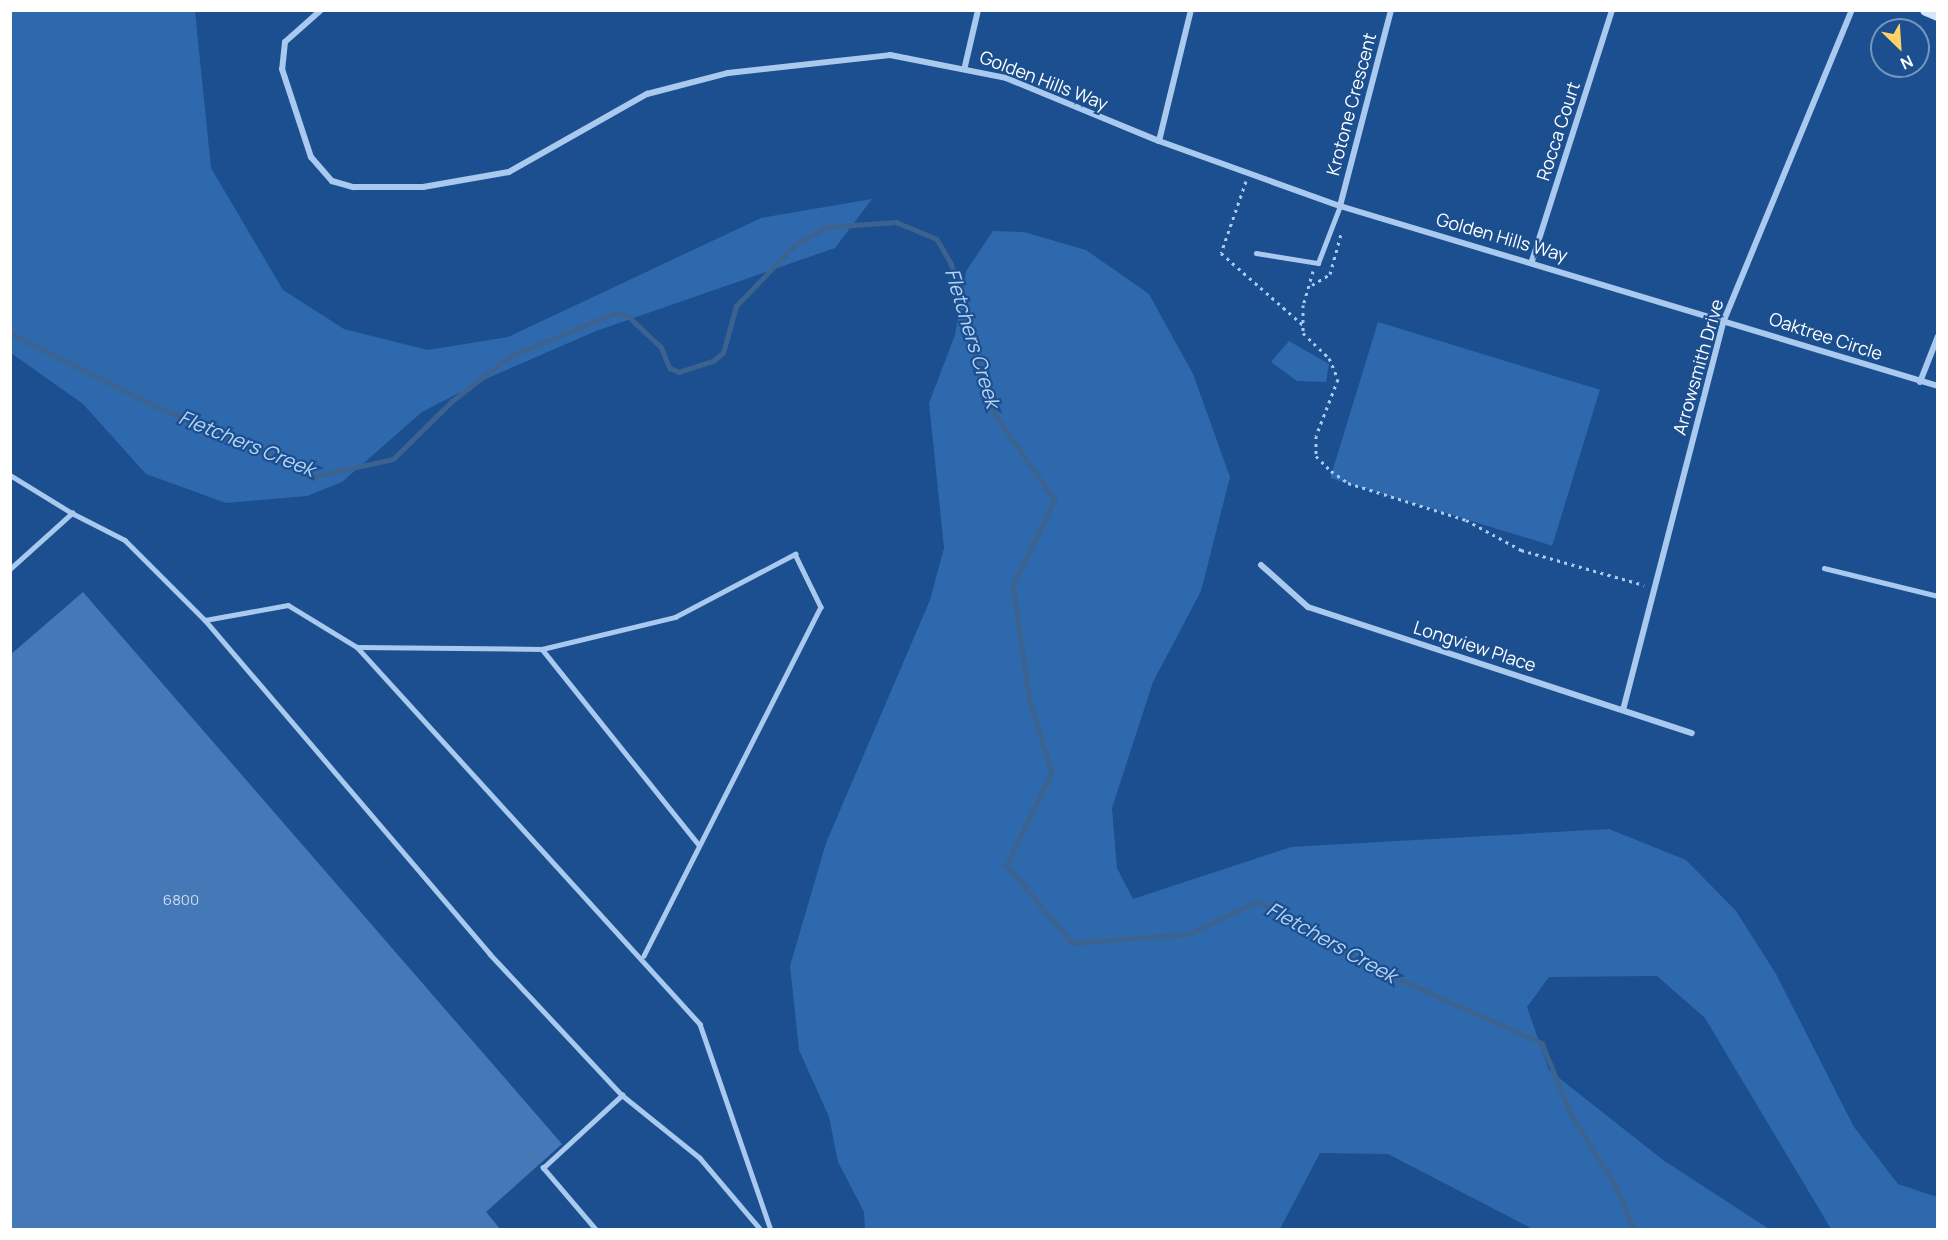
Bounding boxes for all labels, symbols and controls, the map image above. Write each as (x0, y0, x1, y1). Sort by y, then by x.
north arrow (1870, 18, 1930, 78)
street label: Krotone Crescent (1322, 30, 1380, 178)
street label: Golden Hills Way (977, 46, 1111, 114)
text: N (1897, 50, 1917, 75)
street label: Rocca Court (1532, 79, 1584, 183)
street label: Golden Hills Way (1434, 208, 1570, 266)
water label: Fletchers Creek (940, 265, 1006, 411)
street label: Arrowsmith Drive (1668, 297, 1728, 437)
street label: Oaktree Circle (1767, 308, 1885, 364)
water label: Fletchers Creek (175, 405, 319, 481)
street label: Longview Place (1411, 616, 1539, 676)
house number: 6800 (163, 891, 199, 909)
water label: Fletchers Creek (1263, 896, 1401, 988)

